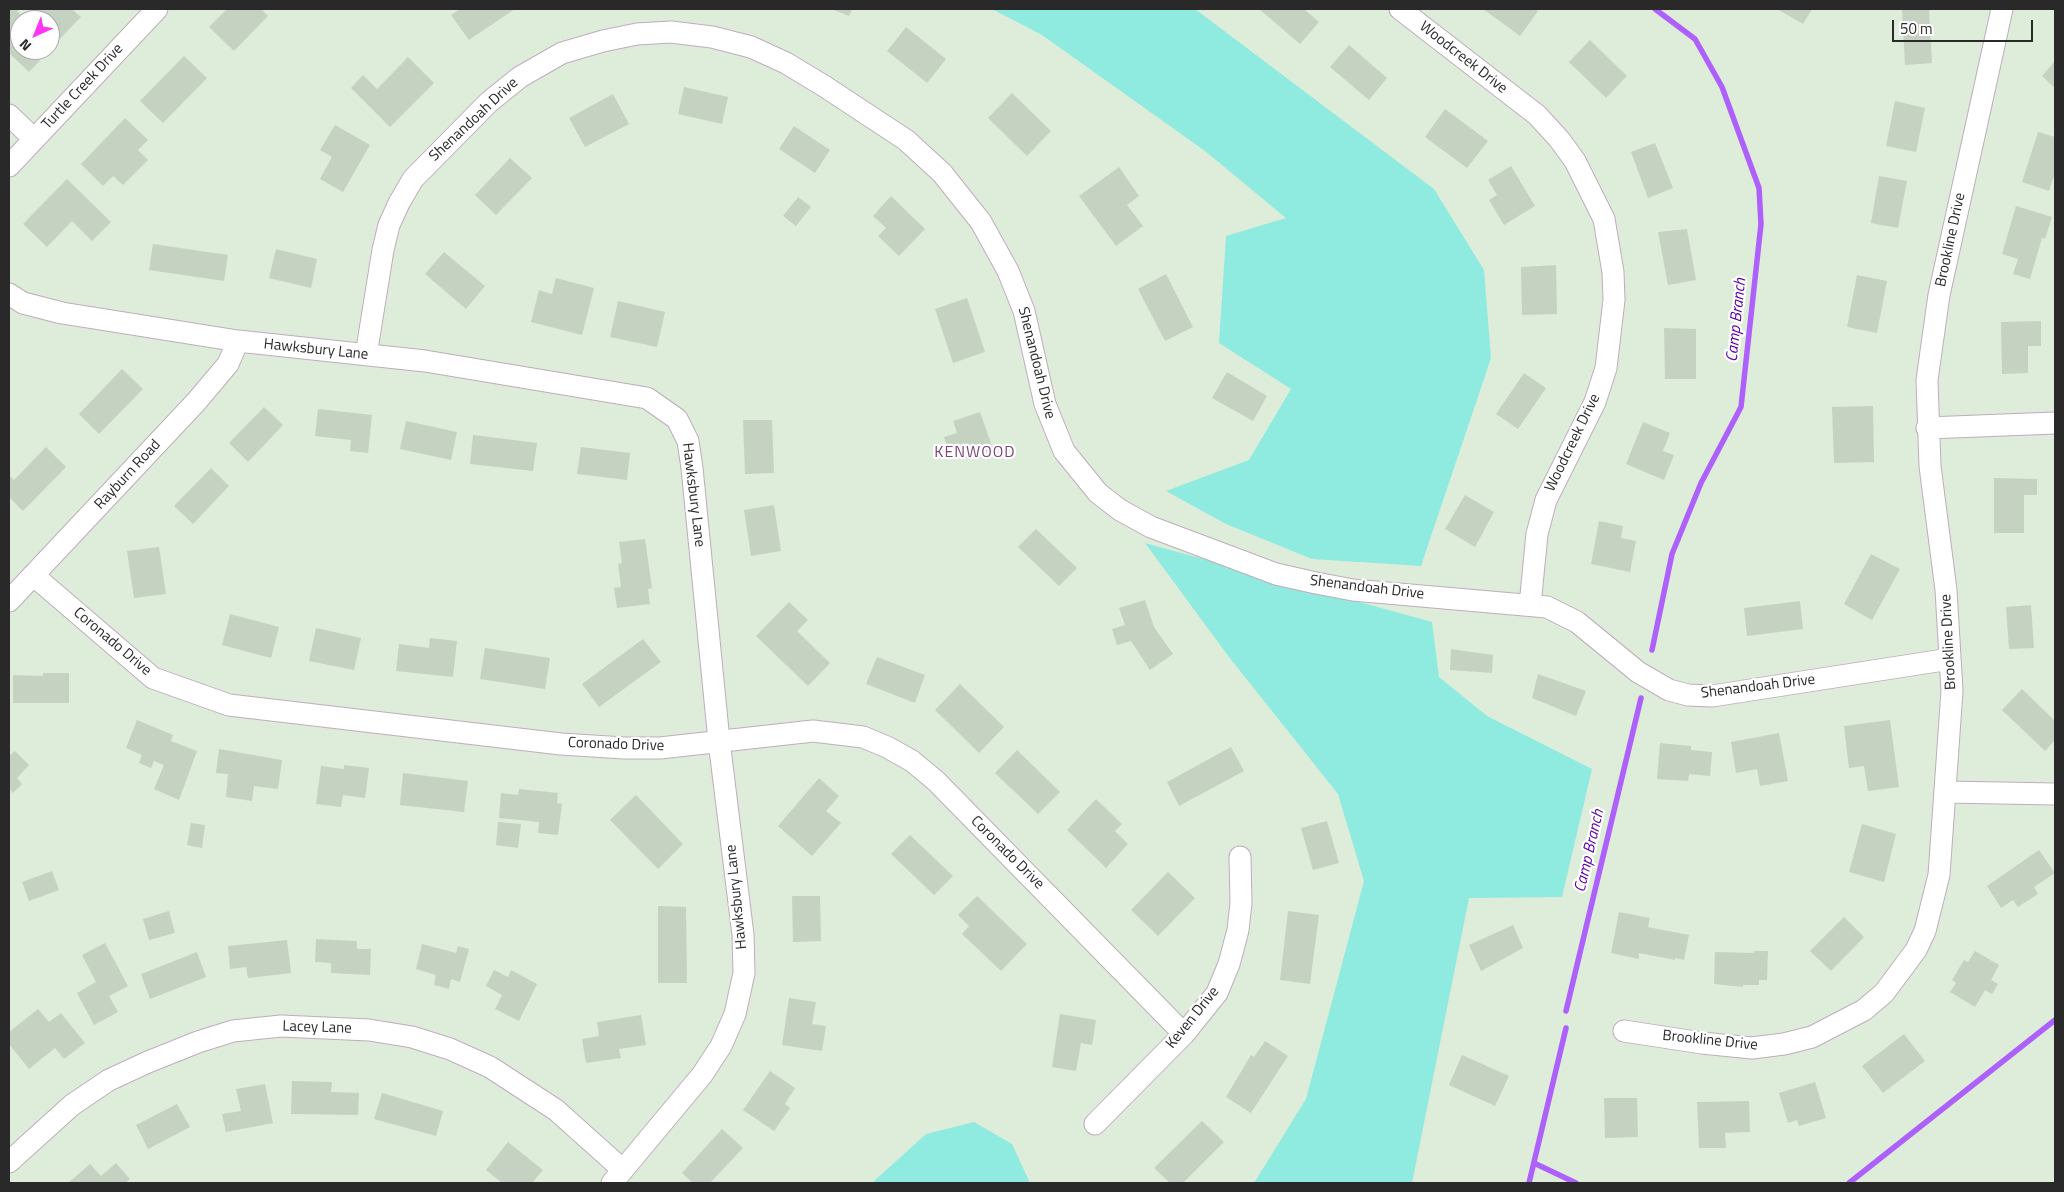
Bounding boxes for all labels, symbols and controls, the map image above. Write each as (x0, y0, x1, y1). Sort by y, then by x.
north arrow (10, 10, 60, 60)
scale bar (1894, 10, 2035, 42)
text: 50 m (1900, 17, 1933, 40)
street label: Woodcreek Drive (1415, 18, 1511, 98)
text: N (14, 35, 36, 56)
street label: Turtle Creek Drive (39, 40, 127, 134)
street label: Shenandoah Drive (426, 74, 522, 166)
street label: Brookline Drive (1932, 191, 1970, 289)
water label: Camp Branch (1723, 277, 1751, 363)
street label: Shenandoah Drive (1013, 305, 1059, 421)
street label: Hawksbury Lane (263, 336, 369, 364)
street label: Woodcreek Drive (1542, 391, 1604, 495)
street label: Rayburn Road (91, 436, 165, 514)
street label: Hawksbury Lane (678, 442, 708, 548)
district label: KENWOOD (933, 443, 1017, 463)
street label: Shenandoah Drive (1309, 572, 1425, 604)
street label: Brookline Drive (1938, 594, 1960, 690)
street label: Coronado Drive (69, 604, 155, 680)
street label: Shenandoah Drive (1700, 671, 1816, 703)
street label: Coronado Drive (568, 734, 664, 756)
water label: Camp Branch (1571, 808, 1609, 894)
street label: Coronado Drive (967, 813, 1047, 893)
street label: Hawksbury Lane (723, 844, 751, 950)
street label: Keven Drive (1163, 983, 1223, 1053)
street label: Lacey Lane (282, 1018, 352, 1038)
street label: Brookline Drive (1661, 1027, 1759, 1055)

